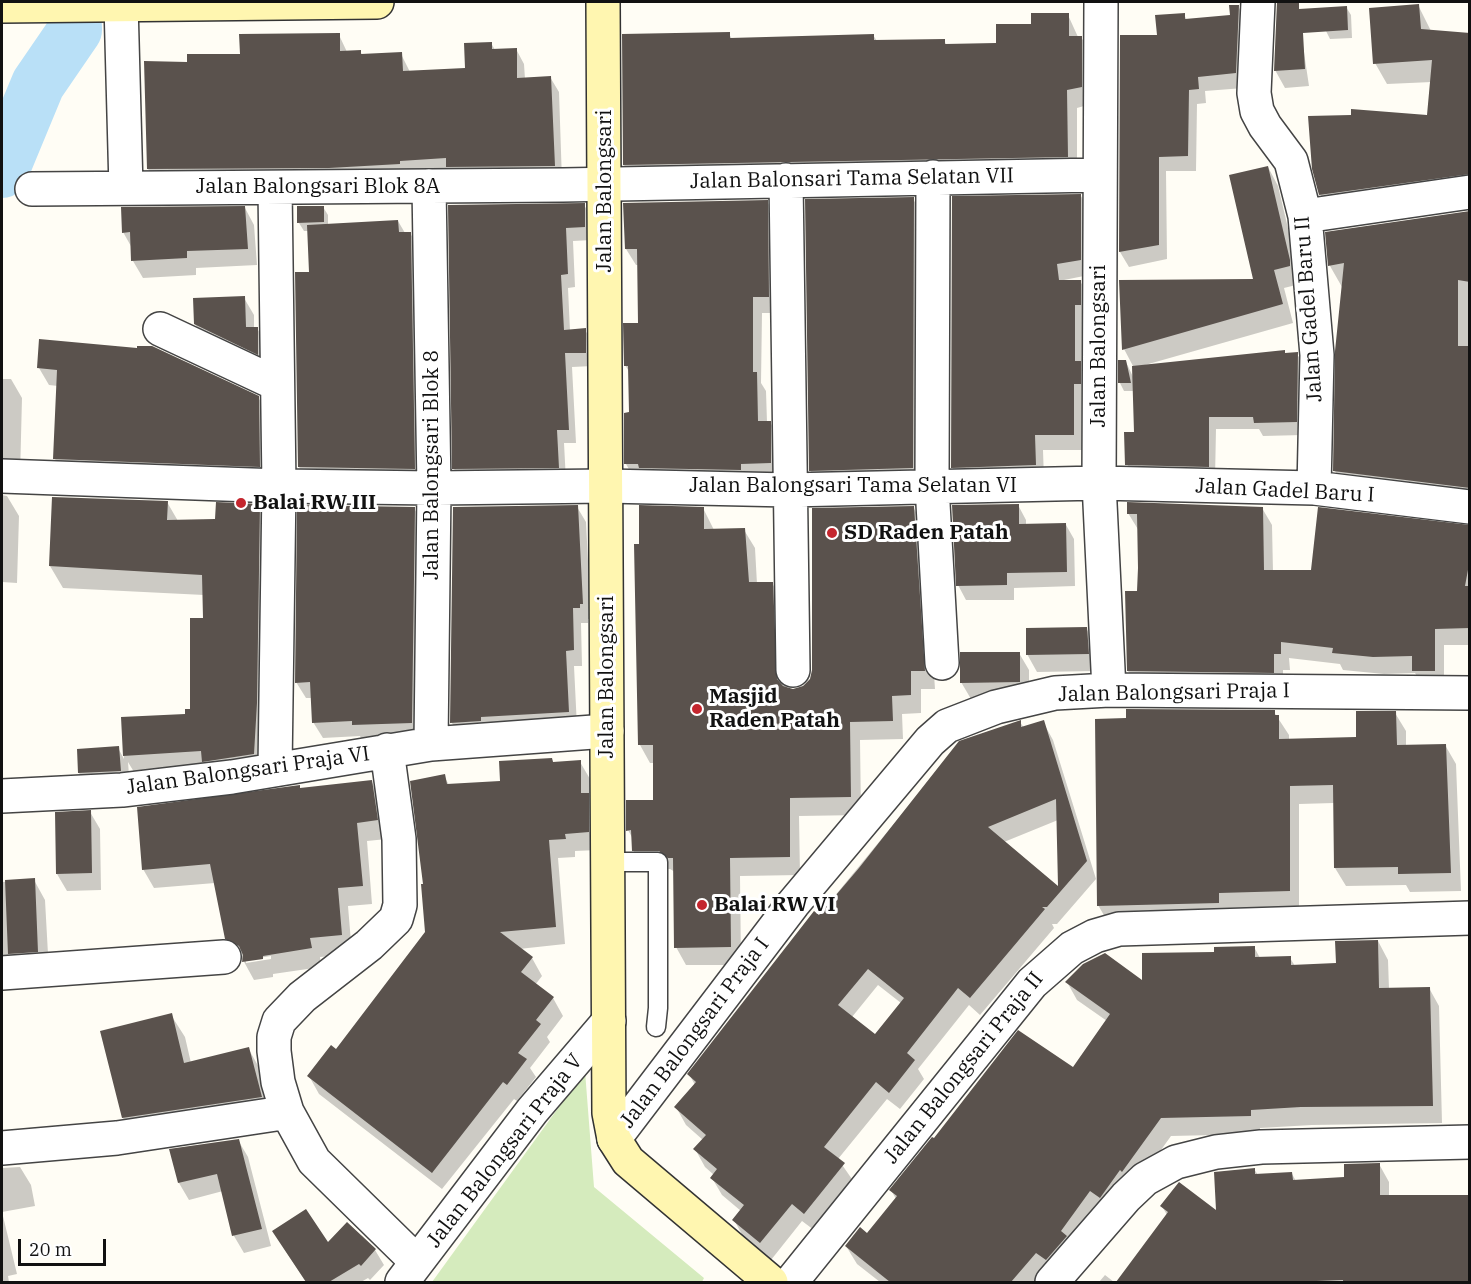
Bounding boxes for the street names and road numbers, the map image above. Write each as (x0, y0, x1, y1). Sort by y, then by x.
street label: Jalan Balongsari (592, 109, 618, 273)
street label: Jalan Balonsari Tama Selatan VII (690, 164, 1014, 194)
street label: Jalan Balongsari Blok 8A (196, 174, 440, 200)
street label: Jalan Gadel Baru II (1290, 215, 1328, 403)
street label: Jalan Balongsari (1086, 264, 1112, 428)
street label: Jalan Balongsari Blok 8 (419, 350, 445, 580)
street label: Jalan Balongsari Tama Selatan VI (689, 473, 1017, 499)
street label: Jalan Gadel Baru I (1195, 474, 1375, 508)
street label: Jalan Balongsari (594, 595, 620, 759)
street label: Jalan Balongsari Praja I (1058, 678, 1290, 708)
street label: Jalan Balongsari Praja VI (125, 741, 371, 801)
street label: Jalan Balongsari Praja I (615, 933, 775, 1133)
street label: Jalan Balongsari Praja II (879, 967, 1049, 1169)
street label: Jalan Balongsari Praja V (422, 1049, 588, 1253)

